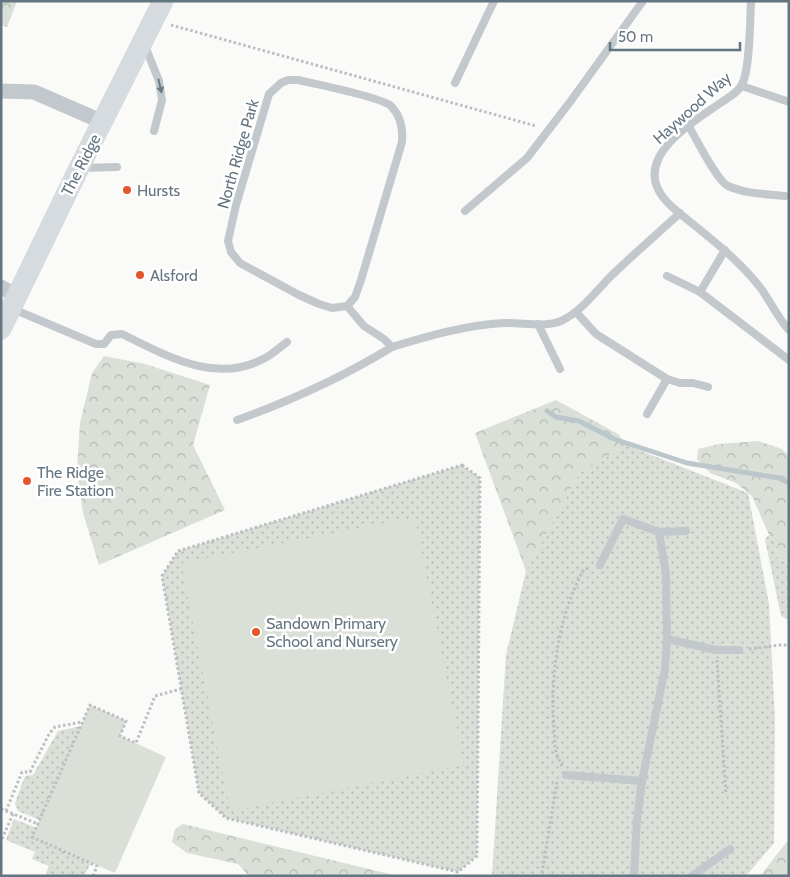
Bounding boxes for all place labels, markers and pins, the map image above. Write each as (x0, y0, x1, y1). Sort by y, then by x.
place label: Hursts (137, 181, 181, 200)
marker: Hursts (121, 184, 133, 196)
place label: Alsford (150, 266, 198, 285)
marker: Alsford (134, 269, 146, 281)
place label: The Ridge Fire Station (37, 463, 114, 500)
marker: The Ridge Fire Station (21, 475, 33, 487)
place label: Sandown Primary School and Nursery (266, 614, 398, 651)
marker: Sandown Primary School and Nursery (250, 626, 262, 638)

